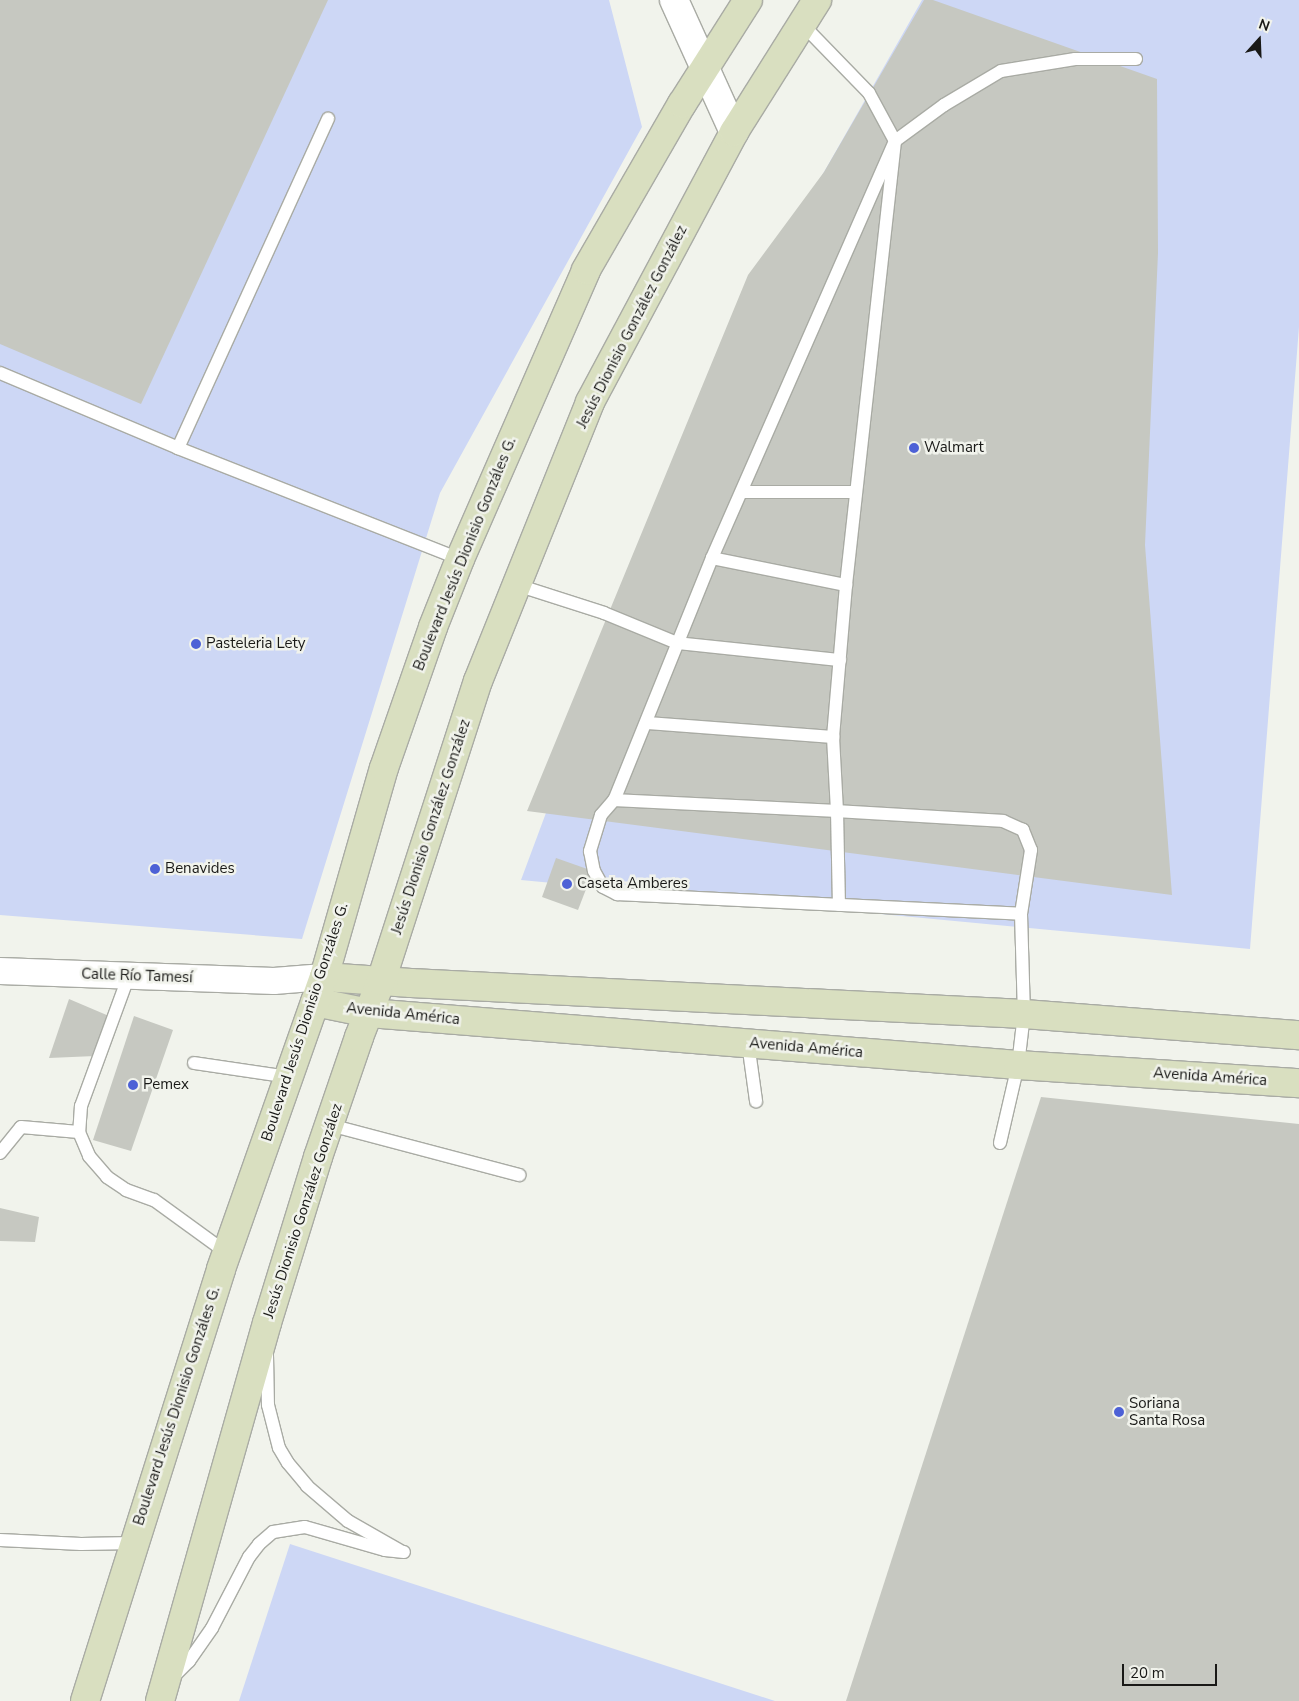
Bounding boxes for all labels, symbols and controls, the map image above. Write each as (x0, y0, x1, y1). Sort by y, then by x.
north arrow (1234, 15, 1284, 65)
text: N (1256, 15, 1272, 36)
street label: Jesús Dionisio González González (573, 223, 691, 431)
street label: Boulevard Jesús Dionisio Gonzáles G. (410, 435, 520, 673)
place label: Walmart (924, 439, 984, 457)
marker: Walmart (908, 442, 920, 454)
place label: Pasteleria Lety (206, 635, 305, 653)
marker: Pasteleria Lety (190, 638, 202, 650)
street label: Jesús Dionisio González González (388, 717, 474, 937)
place label: Benavides (165, 860, 235, 878)
marker: Benavides (149, 863, 161, 875)
place label: Caseta Amberes (577, 875, 688, 893)
marker: Caseta Amberes (561, 878, 573, 890)
street label: Boulevard Jesús Dionisio Gonzáles G. (258, 900, 352, 1144)
street label: Calle Río Tamesí (81, 965, 193, 987)
street label: Avenida América (345, 999, 461, 1029)
street label: Avenida América (748, 1034, 864, 1062)
street label: Avenida América (1152, 1064, 1268, 1090)
place label: Pemex (143, 1076, 189, 1094)
marker: Pemex (127, 1079, 139, 1091)
street label: Jesús Dionisio González González (260, 1101, 346, 1321)
street label: Boulevard Jesús Dionisio Gonzáles G. (130, 1284, 224, 1528)
place label: Soriana Santa Rosa (1129, 1394, 1205, 1429)
marker: Soriana Santa Rosa (1113, 1406, 1125, 1418)
scale bar (1124, 1654, 1219, 1686)
text: 20 m (1130, 1663, 1165, 1683)

